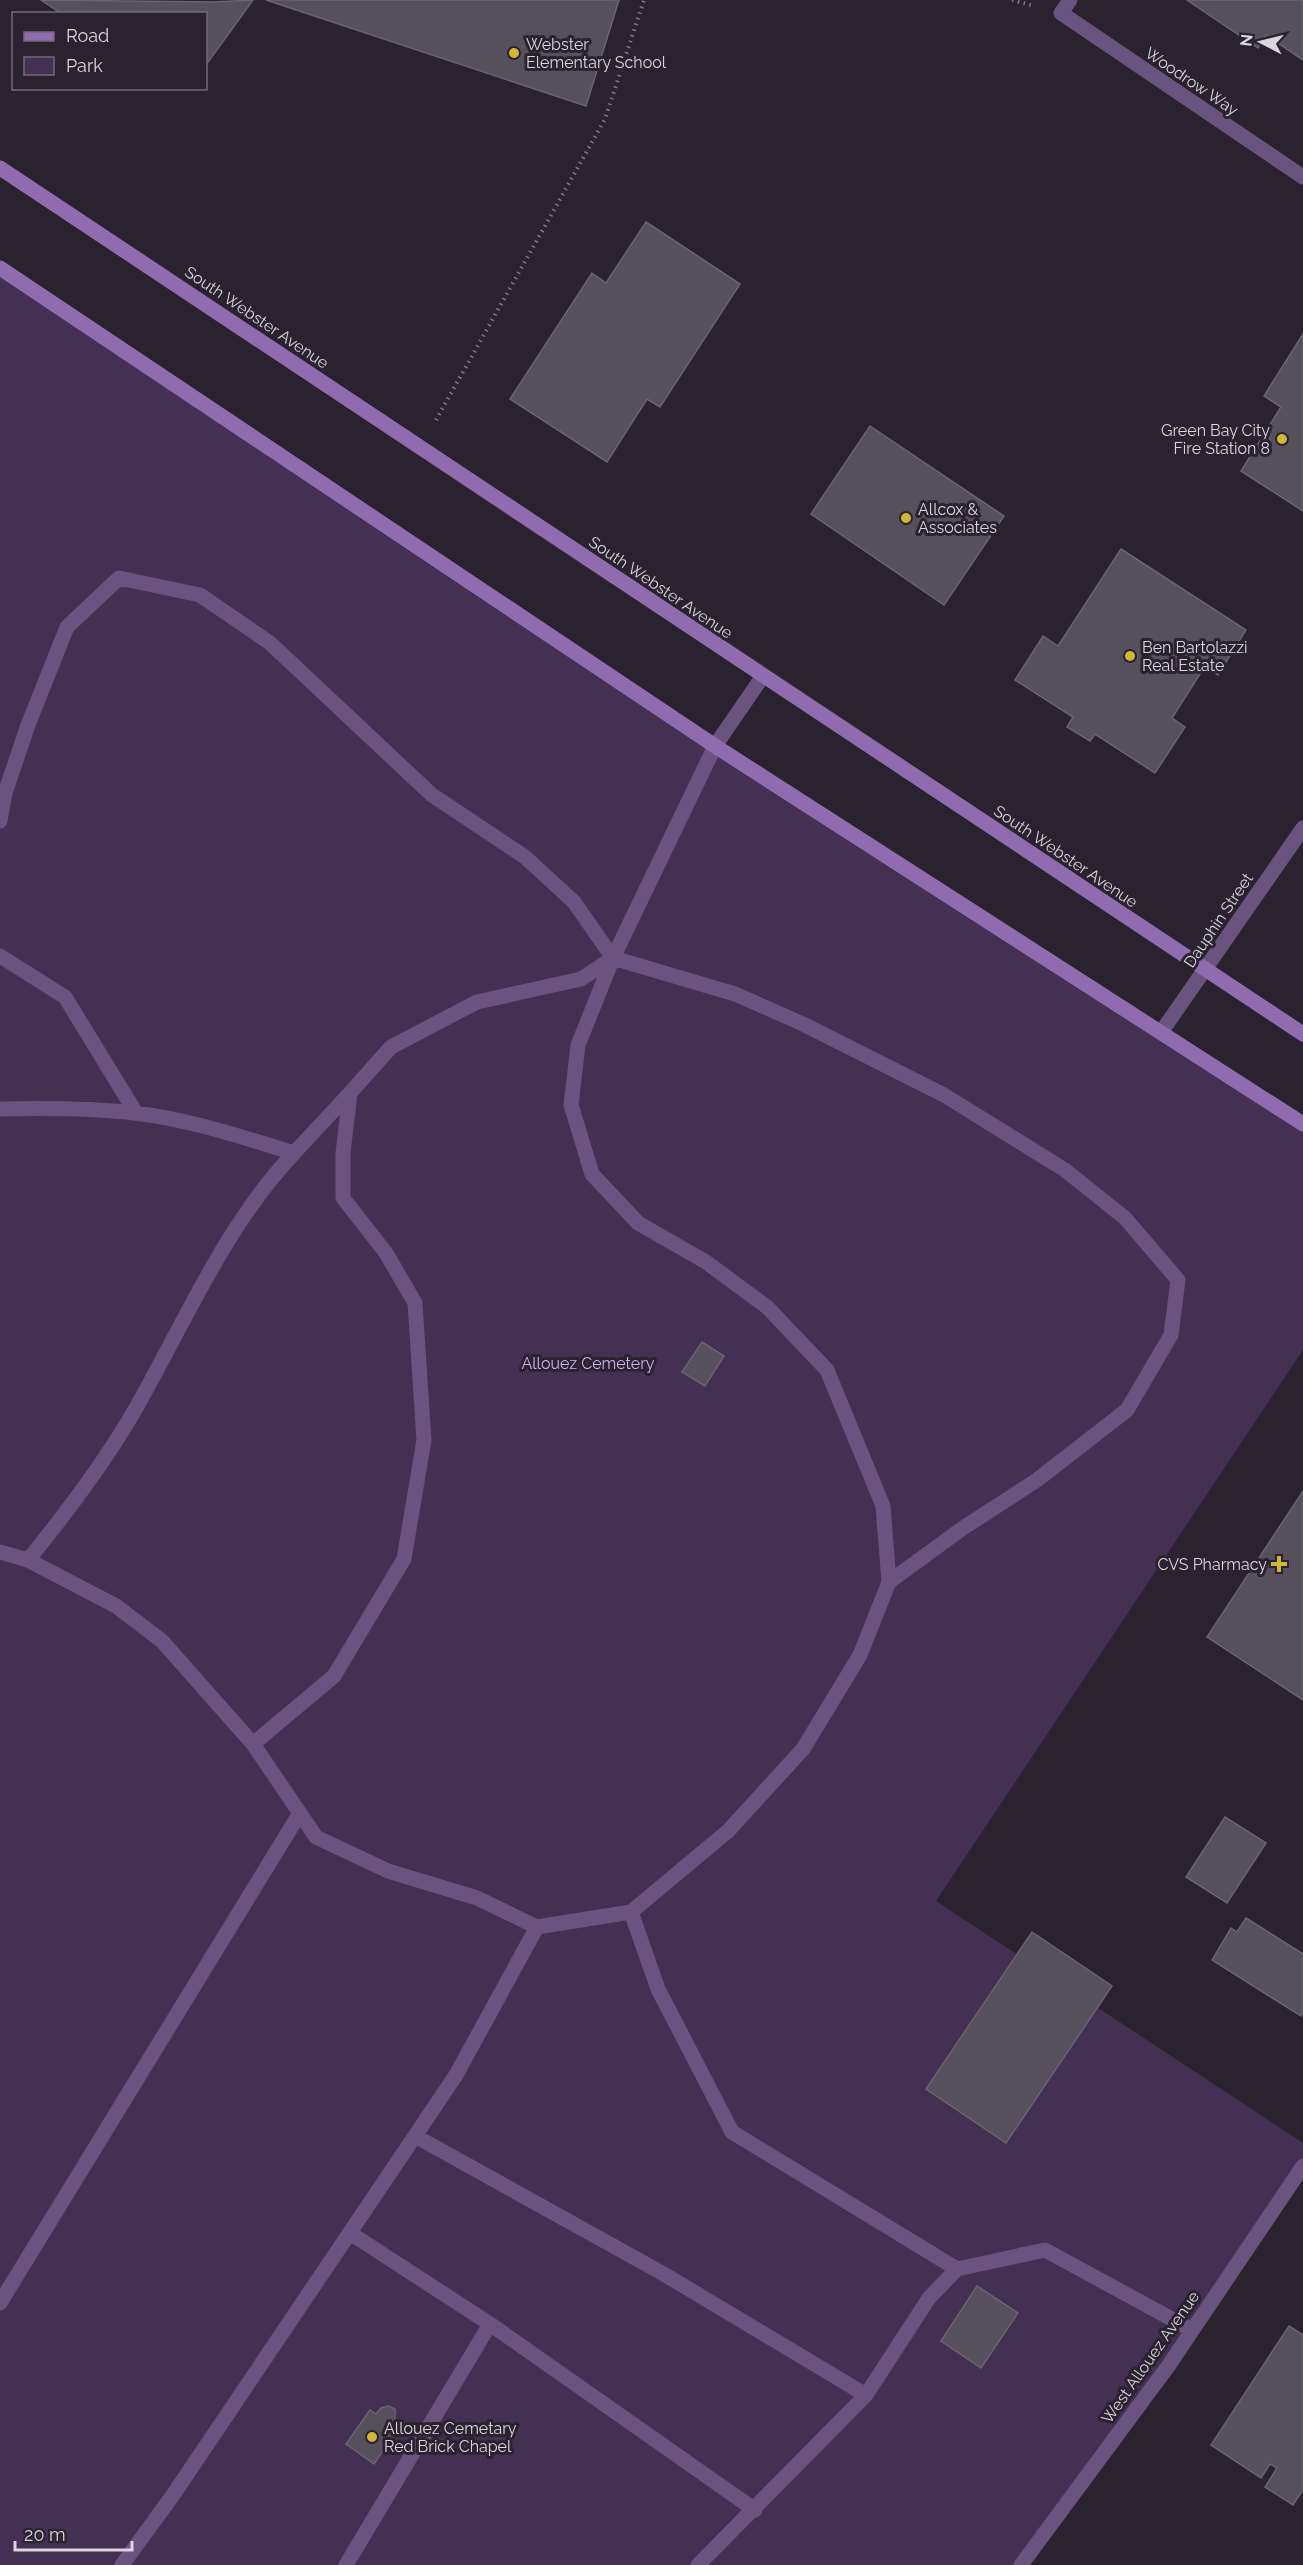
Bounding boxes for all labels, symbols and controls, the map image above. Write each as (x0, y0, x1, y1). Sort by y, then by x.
legend (12, 12, 207, 90)
north arrow (1231, 12, 1291, 72)
text: Road (66, 25, 109, 46)
text: N (1236, 33, 1257, 47)
place label: Webster Elementary School (526, 35, 667, 72)
street label: Woodrow Way (1141, 43, 1242, 120)
marker: Webster Elementary School (507, 46, 521, 60)
text: Park (66, 55, 103, 76)
street label: South Webster Avenue (181, 262, 332, 373)
place label: Green Bay City Fire Station 8 (1161, 421, 1270, 458)
marker: Green Bay City Fire Station 8 (1275, 432, 1289, 446)
place label: Allcox & Associates (918, 500, 997, 537)
marker: Allcox & Associates (899, 511, 913, 525)
street label: South Webster Avenue (585, 532, 736, 643)
place label: Ben Bartolazzi Real Estate (1142, 638, 1248, 675)
marker: Ben Bartolazzi Real Estate (1123, 649, 1137, 663)
street label: South Webster Avenue (990, 801, 1141, 912)
street label: Dauphin Street (1180, 869, 1257, 971)
park label: Allouez Cemetery (521, 1354, 655, 1373)
place label: CVS Pharmacy (1157, 1555, 1267, 1574)
marker: CVS Pharmacy (1272, 1557, 1286, 1571)
street label: West Allouez Avenue (1098, 2287, 1203, 2427)
place label: Allouez Cemetary Red Brick Chapel (384, 2419, 517, 2456)
marker: Allouez Cemetary Red Brick Chapel (365, 2430, 379, 2444)
scale bar (15, 2514, 132, 2552)
text: 20 m (24, 2524, 66, 2545)

